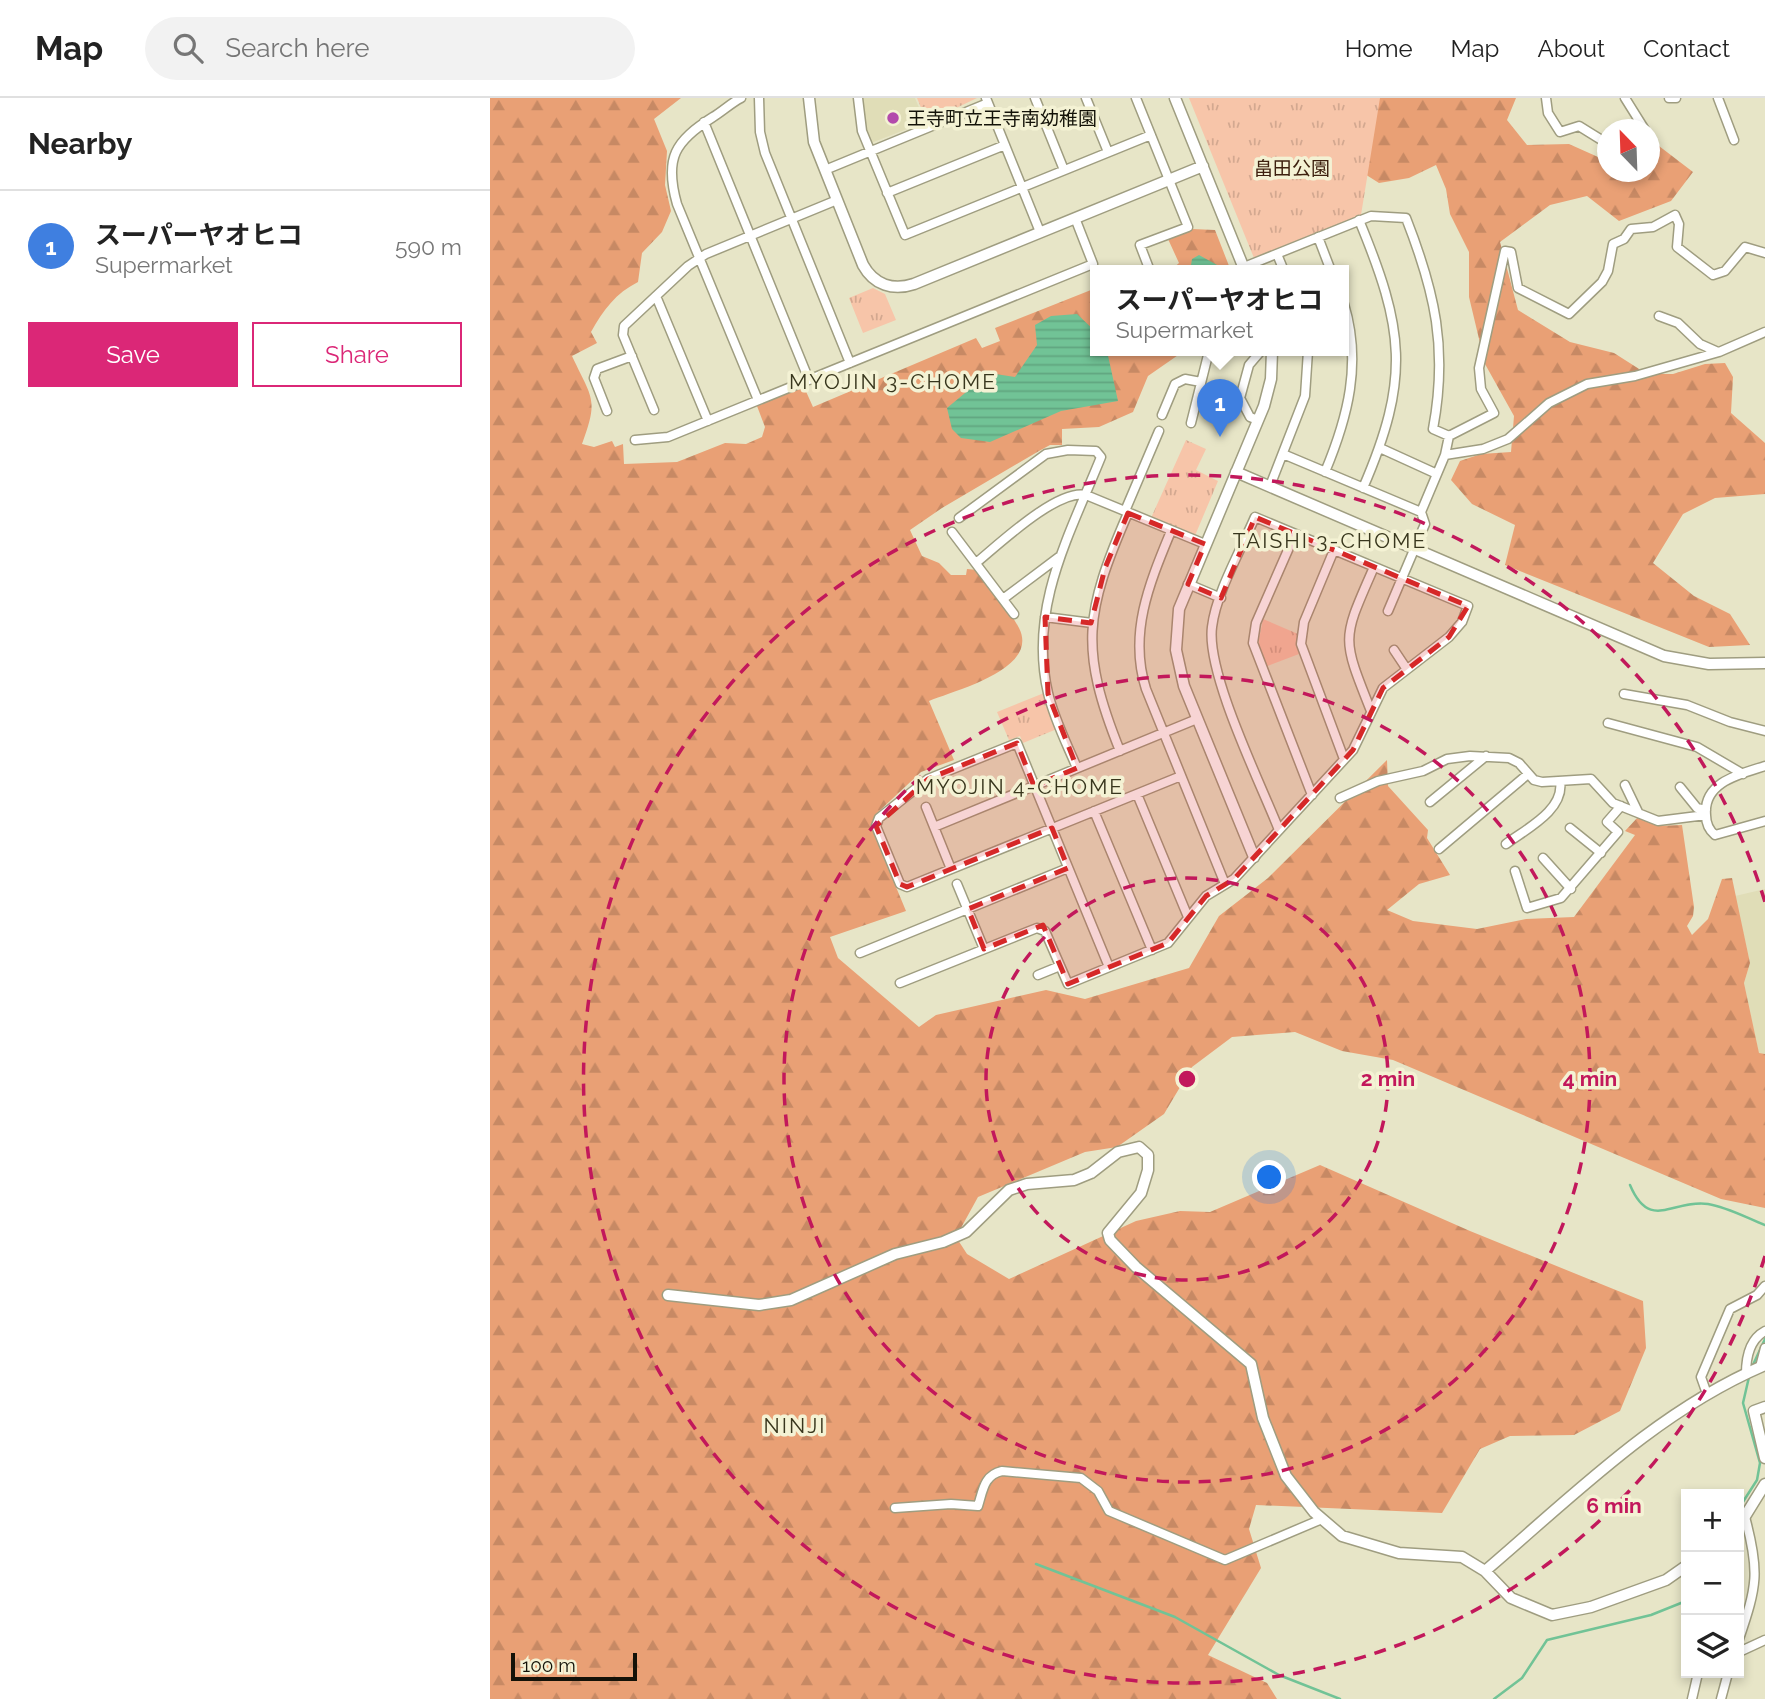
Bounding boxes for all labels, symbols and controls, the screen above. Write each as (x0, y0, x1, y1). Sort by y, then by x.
search box (145, 17, 635, 80)
text: Map (35, 29, 103, 68)
icon: search (169, 29, 207, 67)
text: Search here (225, 33, 370, 63)
text: Home (1345, 34, 1413, 63)
text: Map (1451, 34, 1499, 63)
text: About (1537, 34, 1605, 63)
text: Contact (1643, 34, 1730, 63)
place label: 王寺町立王寺南幼稚園 (907, 107, 1097, 129)
marker: 王寺町立王寺南幼稚園 (885, 110, 901, 126)
north arrow (1597, 119, 1660, 182)
text: Nearby (28, 126, 132, 161)
park label: 畠田公園 (1254, 157, 1330, 179)
text: スーパーヤオヒコ (95, 220, 303, 250)
text: 1 (45, 233, 57, 260)
text: 590 m (395, 233, 462, 260)
text: Supermarket (95, 251, 233, 278)
popup (1090, 265, 1349, 356)
text: スーパーヤオヒコ (1116, 285, 1323, 315)
text: Supermarket (1116, 316, 1253, 343)
button: Save (28, 322, 238, 387)
button: Share (252, 322, 462, 387)
district label: MYOJIN 3-CHOME (789, 369, 997, 394)
pin: 1 (1197, 379, 1243, 437)
district label: TAISHI 3-CHOME (1233, 528, 1427, 553)
district label: MYOJIN 4-CHOME (916, 774, 1124, 799)
text: 2 min (1361, 1066, 1415, 1091)
text: 4 min (1563, 1066, 1617, 1091)
centre of rings (1175, 1067, 1199, 1091)
your location (1252, 1160, 1286, 1194)
district label: NINJI (764, 1413, 826, 1438)
map controls (1681, 1489, 1744, 1678)
button: + (1681, 1489, 1744, 1552)
text: 6 min (1586, 1493, 1642, 1518)
button: − (1681, 1552, 1744, 1615)
button: layers (1681, 1615, 1744, 1678)
scale bar (511, 1650, 637, 1682)
text: 100 m (522, 1654, 576, 1676)

